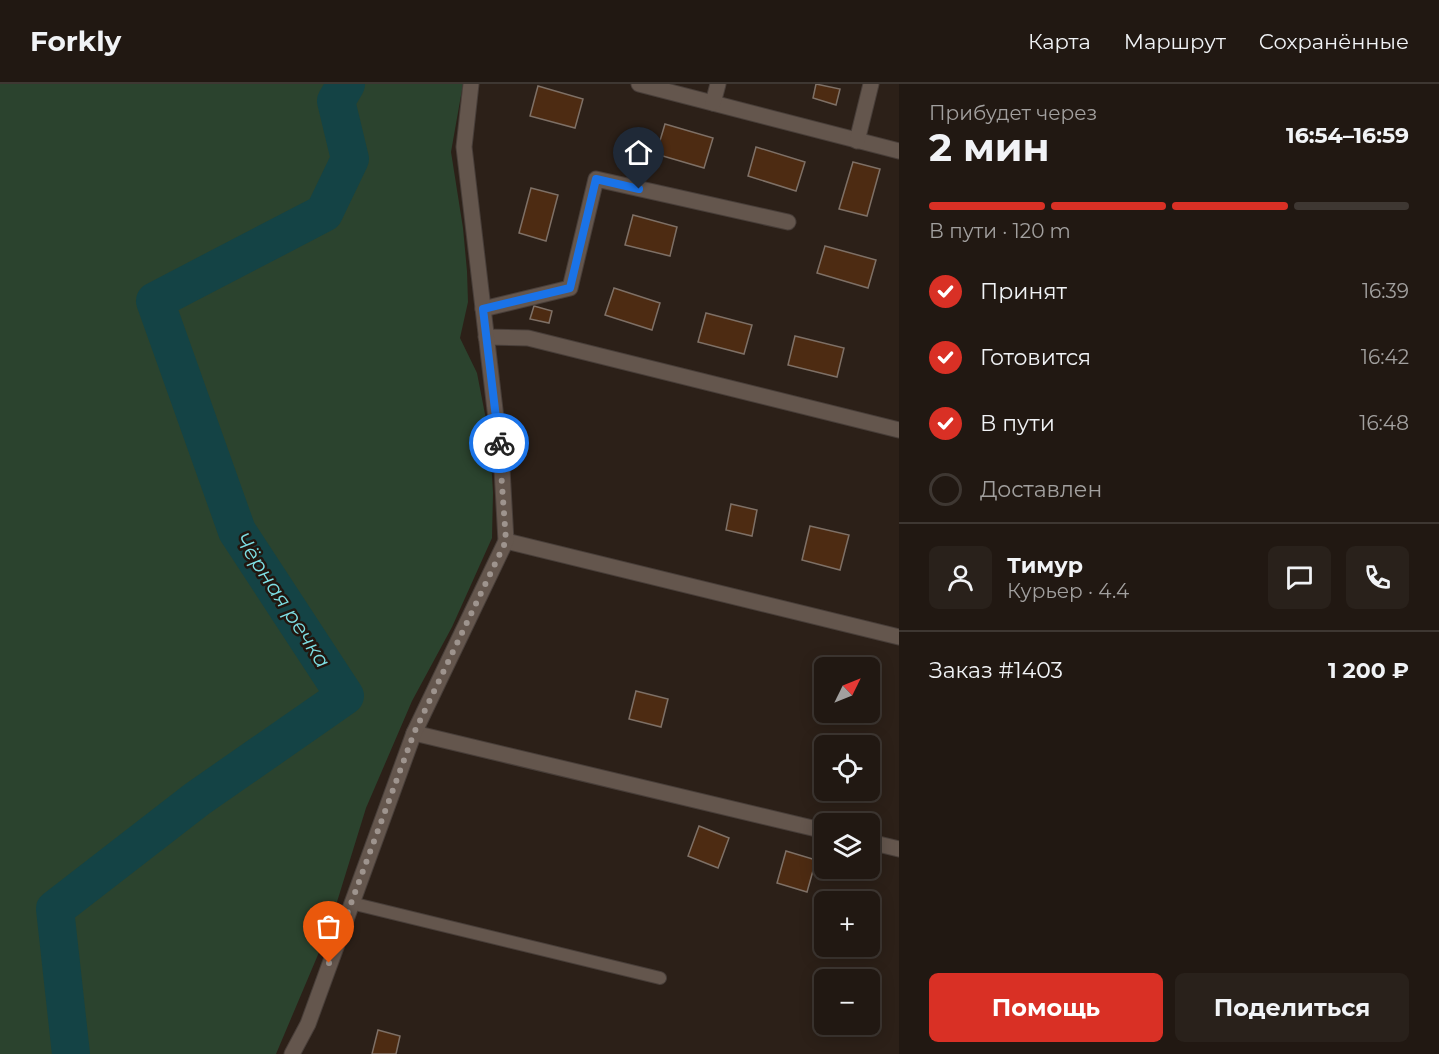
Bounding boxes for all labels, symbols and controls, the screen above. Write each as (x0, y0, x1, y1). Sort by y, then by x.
text: Forkly (30, 24, 121, 58)
text: Карта (1028, 29, 1091, 54)
text: Маршрут (1124, 29, 1226, 54)
text: Сохранённые (1259, 29, 1409, 54)
text: Прибудет через (929, 101, 1097, 125)
text: 16:54–16:59 (1286, 122, 1409, 149)
text: 2 мин (929, 123, 1050, 171)
pin (613, 127, 664, 189)
icon: home (622, 136, 655, 169)
text: В пути · 120 m (929, 219, 1071, 243)
icon: check (929, 275, 962, 308)
text: Принят (980, 278, 1067, 305)
text: 16:39 (1362, 279, 1409, 303)
icon: check (929, 341, 962, 374)
text: Готовится (980, 344, 1091, 371)
text: 16:42 (1361, 345, 1409, 369)
icon: check (929, 407, 962, 440)
text: В пути (980, 410, 1055, 437)
text: 16:48 (1359, 411, 1409, 435)
courier (469, 413, 529, 473)
icon: bike (483, 427, 516, 460)
text: Доставлен (980, 476, 1102, 503)
water label: Чёрная речка (230, 528, 336, 672)
button: person (929, 546, 992, 609)
button: chat (1268, 546, 1331, 609)
button: phone (1346, 546, 1409, 609)
text: Тимур (1007, 552, 1083, 579)
text: Курьер · 4.4 (1007, 579, 1129, 603)
north arrow (814, 657, 880, 723)
map controls (814, 657, 880, 1035)
text: Заказ #1403 (929, 657, 1063, 684)
text: 1 200 ₽ (1328, 657, 1409, 684)
button: locate (814, 735, 880, 801)
button: layers (814, 813, 880, 879)
button: + (814, 891, 880, 957)
pin (303, 901, 354, 963)
icon: bag (312, 910, 345, 943)
button: − (814, 969, 880, 1035)
button: Помощь (929, 973, 1163, 1042)
button: Поделиться (1175, 973, 1409, 1042)

